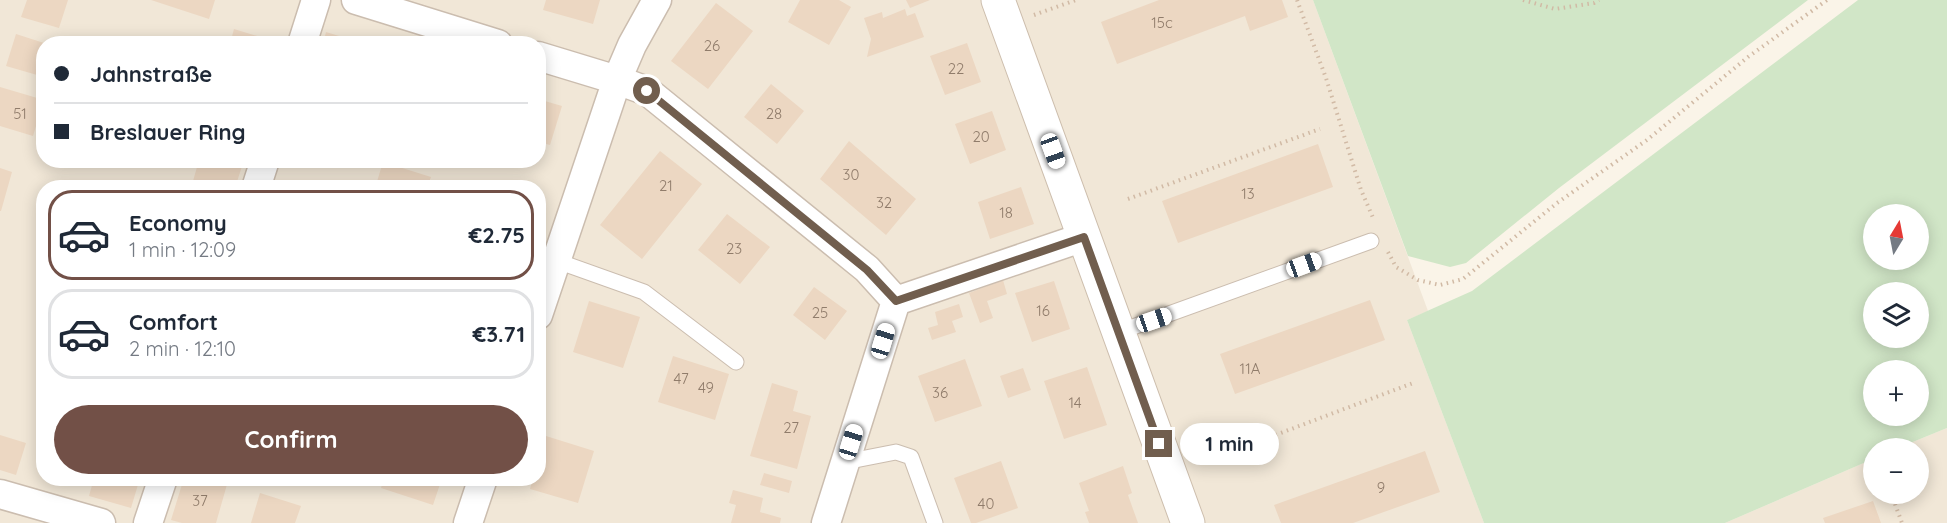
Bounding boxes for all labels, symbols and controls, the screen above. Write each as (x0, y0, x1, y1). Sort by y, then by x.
house number: 15c (1151, 13, 1173, 32)
house number: 26 (704, 36, 720, 55)
house number: 22 (948, 59, 964, 78)
text: Jahnstraße (90, 60, 212, 88)
route start (633, 77, 660, 104)
house number: 51 (13, 104, 27, 123)
house number: 28 (766, 104, 782, 123)
text: Breslauer Ring (90, 118, 246, 146)
house number: 20 (972, 127, 990, 146)
car (1038, 131, 1068, 171)
house number: 30 (843, 165, 859, 184)
house number: 21 (659, 176, 673, 195)
house number: 13 (1241, 184, 1255, 203)
house number: 32 (876, 193, 892, 212)
house number: 18 (999, 203, 1013, 222)
north arrow (1863, 204, 1929, 270)
map controls (1863, 204, 1929, 504)
icon: car (57, 208, 111, 262)
text: Economy (129, 209, 227, 237)
text: €2.75 (468, 221, 525, 249)
text: 1 min · 12:09 (129, 237, 236, 262)
house number: 23 (726, 239, 742, 258)
car (1284, 250, 1324, 280)
button: layers (1863, 282, 1929, 348)
house number: 16 (1036, 301, 1050, 320)
house number: 25 (812, 303, 828, 322)
car (1134, 306, 1174, 334)
icon: car (57, 307, 111, 361)
text: Comfort (129, 308, 218, 336)
text: €3.71 (472, 320, 525, 348)
car (869, 321, 897, 361)
text: 2 min · 12:10 (129, 336, 236, 361)
house number: 11A (1240, 359, 1261, 378)
button: + (1863, 360, 1929, 426)
house number: 47 (673, 369, 689, 388)
house number: 49 (698, 378, 714, 397)
house number: 36 (932, 383, 948, 402)
house number: 14 (1068, 393, 1082, 412)
button: Confirm (54, 405, 528, 474)
house number: 27 (783, 418, 799, 437)
car (837, 422, 865, 462)
callout: 1 min (1180, 423, 1279, 465)
route end (1145, 430, 1172, 457)
text: 1 min (1205, 431, 1254, 456)
button: − (1863, 438, 1929, 504)
house number: 9 (1377, 478, 1385, 497)
house number: 37 (192, 491, 208, 510)
house number: 40 (978, 494, 994, 513)

